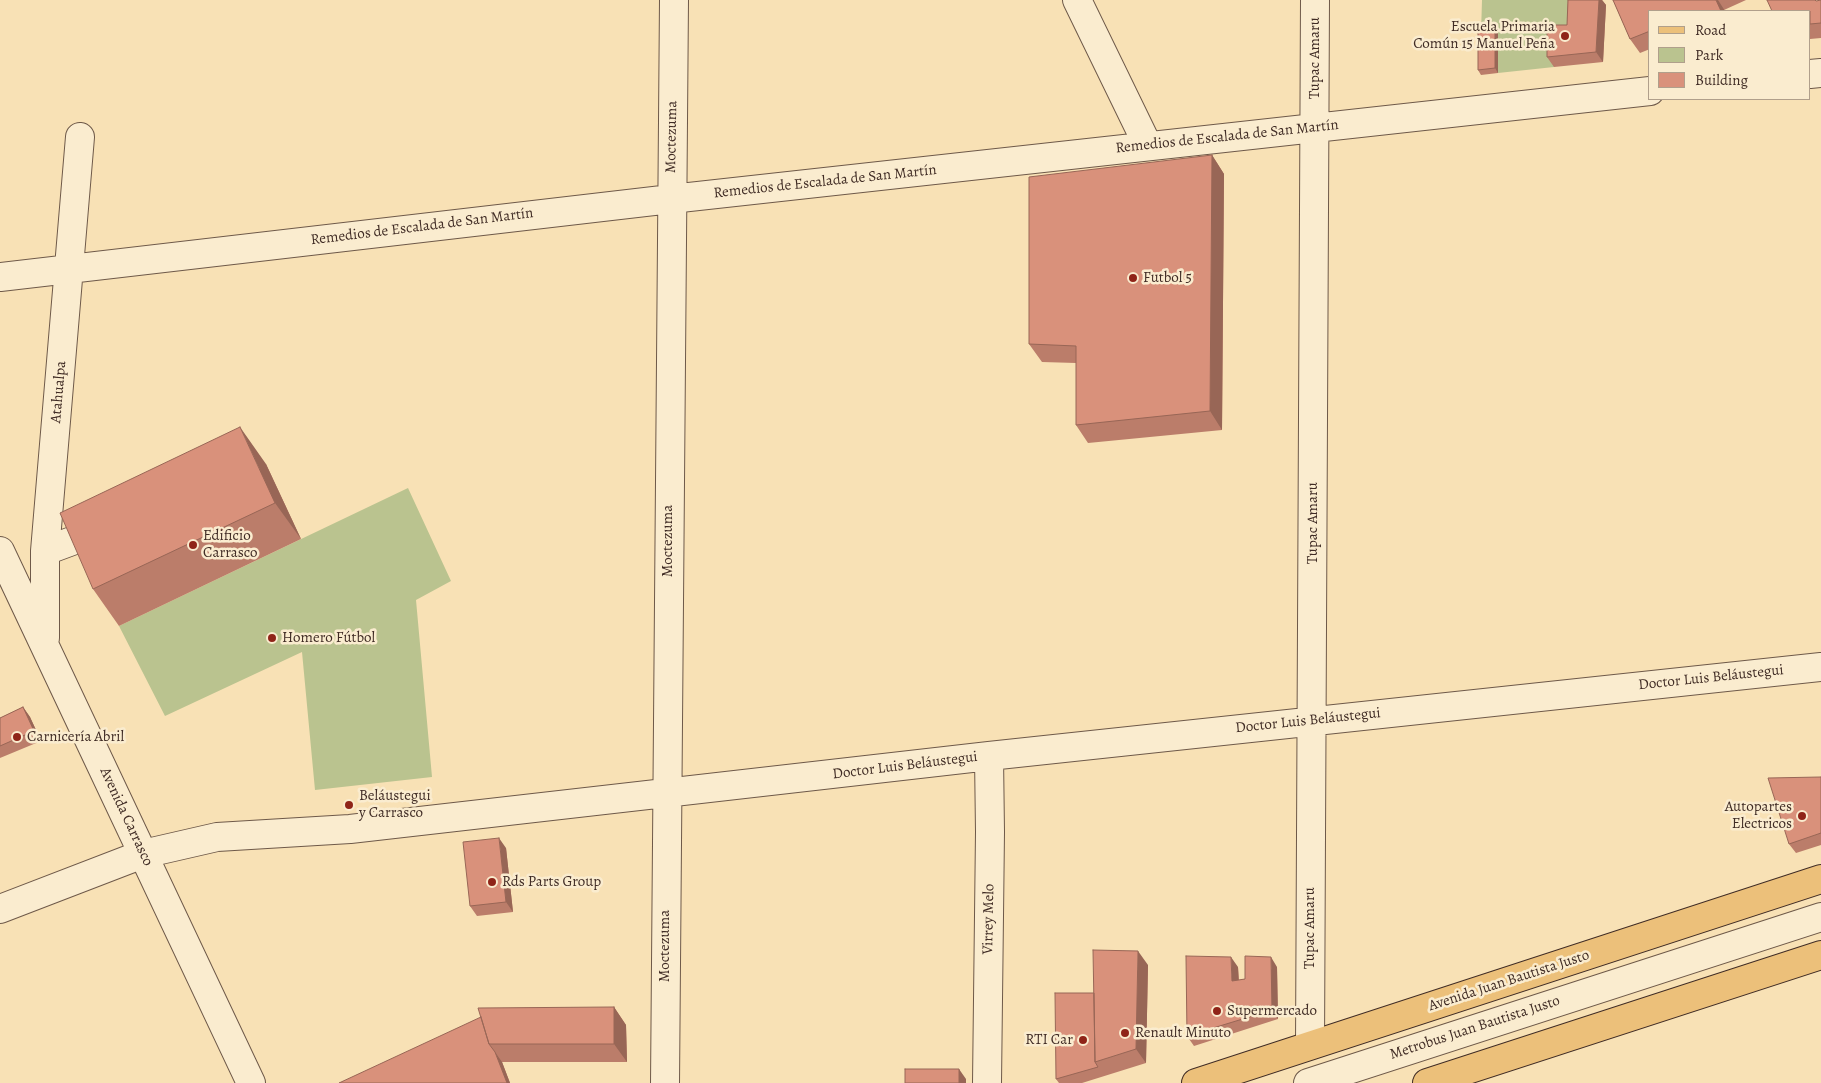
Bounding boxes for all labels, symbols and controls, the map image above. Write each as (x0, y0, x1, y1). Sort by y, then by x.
legend (1648, 10, 1811, 100)
street label: Tupac Amaru (1306, 17, 1324, 99)
place label: Escuela Primaria Común 15 Manuel Peña (1413, 18, 1555, 53)
text: Road (1695, 20, 1726, 40)
marker: Escuela Primaria Común 15 Manuel Peña (1559, 30, 1571, 42)
text: Park (1695, 45, 1723, 65)
text: Building (1695, 70, 1748, 90)
street label: Moctezuma (662, 101, 682, 173)
street label: Remedios de Escalada de San Martín (1115, 116, 1339, 158)
street label: Remedios de Escalada de San Martín (713, 161, 937, 203)
street label: Remedios de Escalada de San Martín (310, 204, 534, 250)
place label: Futbol 5 (1143, 269, 1192, 287)
marker: Futbol 5 (1127, 272, 1139, 284)
street label: Atahualpa (47, 360, 71, 424)
street label: Tupac Amaru (1304, 482, 1322, 564)
street label: Moctezuma (659, 505, 677, 577)
place label: Edificio Carrasco (203, 527, 257, 562)
marker: Edificio Carrasco (187, 539, 199, 551)
place label: Homero Fútbol (282, 629, 375, 647)
marker: Homero Fútbol (266, 632, 278, 644)
street label: Doctor Luis Beláustegui (1637, 661, 1785, 695)
street label: Doctor Luis Beláustegui (1234, 704, 1382, 738)
place label: Carnicería Abril (27, 728, 124, 746)
marker: Carnicería Abril (11, 731, 23, 743)
street label: Doctor Luis Beláustegui (831, 748, 979, 784)
street label: Avenida Carrasco (95, 765, 157, 869)
place label: Beláustegui y Carrasco (359, 787, 431, 822)
place label: Autopartes Electricos (1725, 798, 1792, 833)
marker: Beláustegui y Carrasco (343, 799, 355, 811)
marker: Autopartes Electricos (1796, 810, 1808, 822)
place label: Rds Parts Group (502, 873, 601, 891)
marker: Rds Parts Group (486, 876, 498, 888)
street label: Virrey Melo (979, 883, 999, 955)
street label: Tupac Amaru (1301, 887, 1319, 969)
street label: Moctezuma (656, 910, 674, 982)
street label: Avenida Juan Bautista Justo (1426, 946, 1592, 1016)
street label: Metrobus Juan Bautista Justo (1388, 992, 1562, 1064)
place label: Supermercado (1227, 1002, 1317, 1020)
marker: Supermercado (1211, 1005, 1223, 1017)
place label: Renault Minuto (1135, 1024, 1231, 1042)
marker: Renault Minuto (1119, 1027, 1131, 1039)
place label: RTI Car (1025, 1031, 1073, 1049)
marker: RTI Car (1077, 1034, 1089, 1046)

